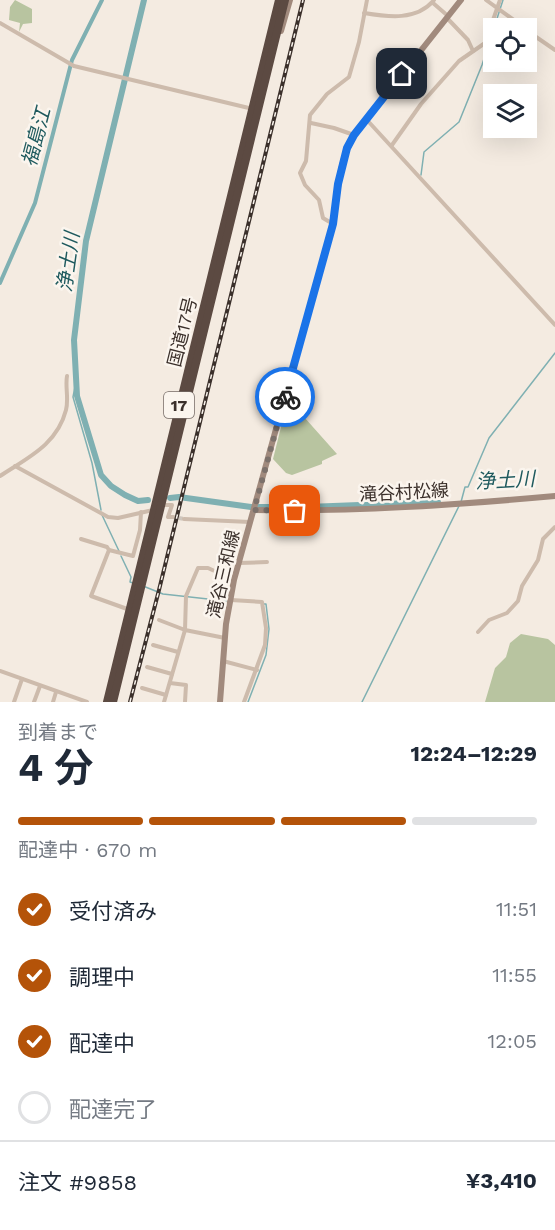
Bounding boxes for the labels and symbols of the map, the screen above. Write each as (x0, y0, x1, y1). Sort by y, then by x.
pin (376, 48, 427, 99)
water label: 福島江 (17, 103, 56, 169)
water label: 浄土川 (52, 229, 84, 293)
street label: 国道17号 (163, 295, 201, 369)
courier (255, 367, 315, 427)
road number: 17 (164, 392, 194, 418)
water label: 浄土川 (474, 466, 538, 494)
street label: 滝谷村松線 (359, 479, 449, 505)
pin (269, 485, 320, 536)
street label: 滝谷三和線 (203, 528, 243, 620)

